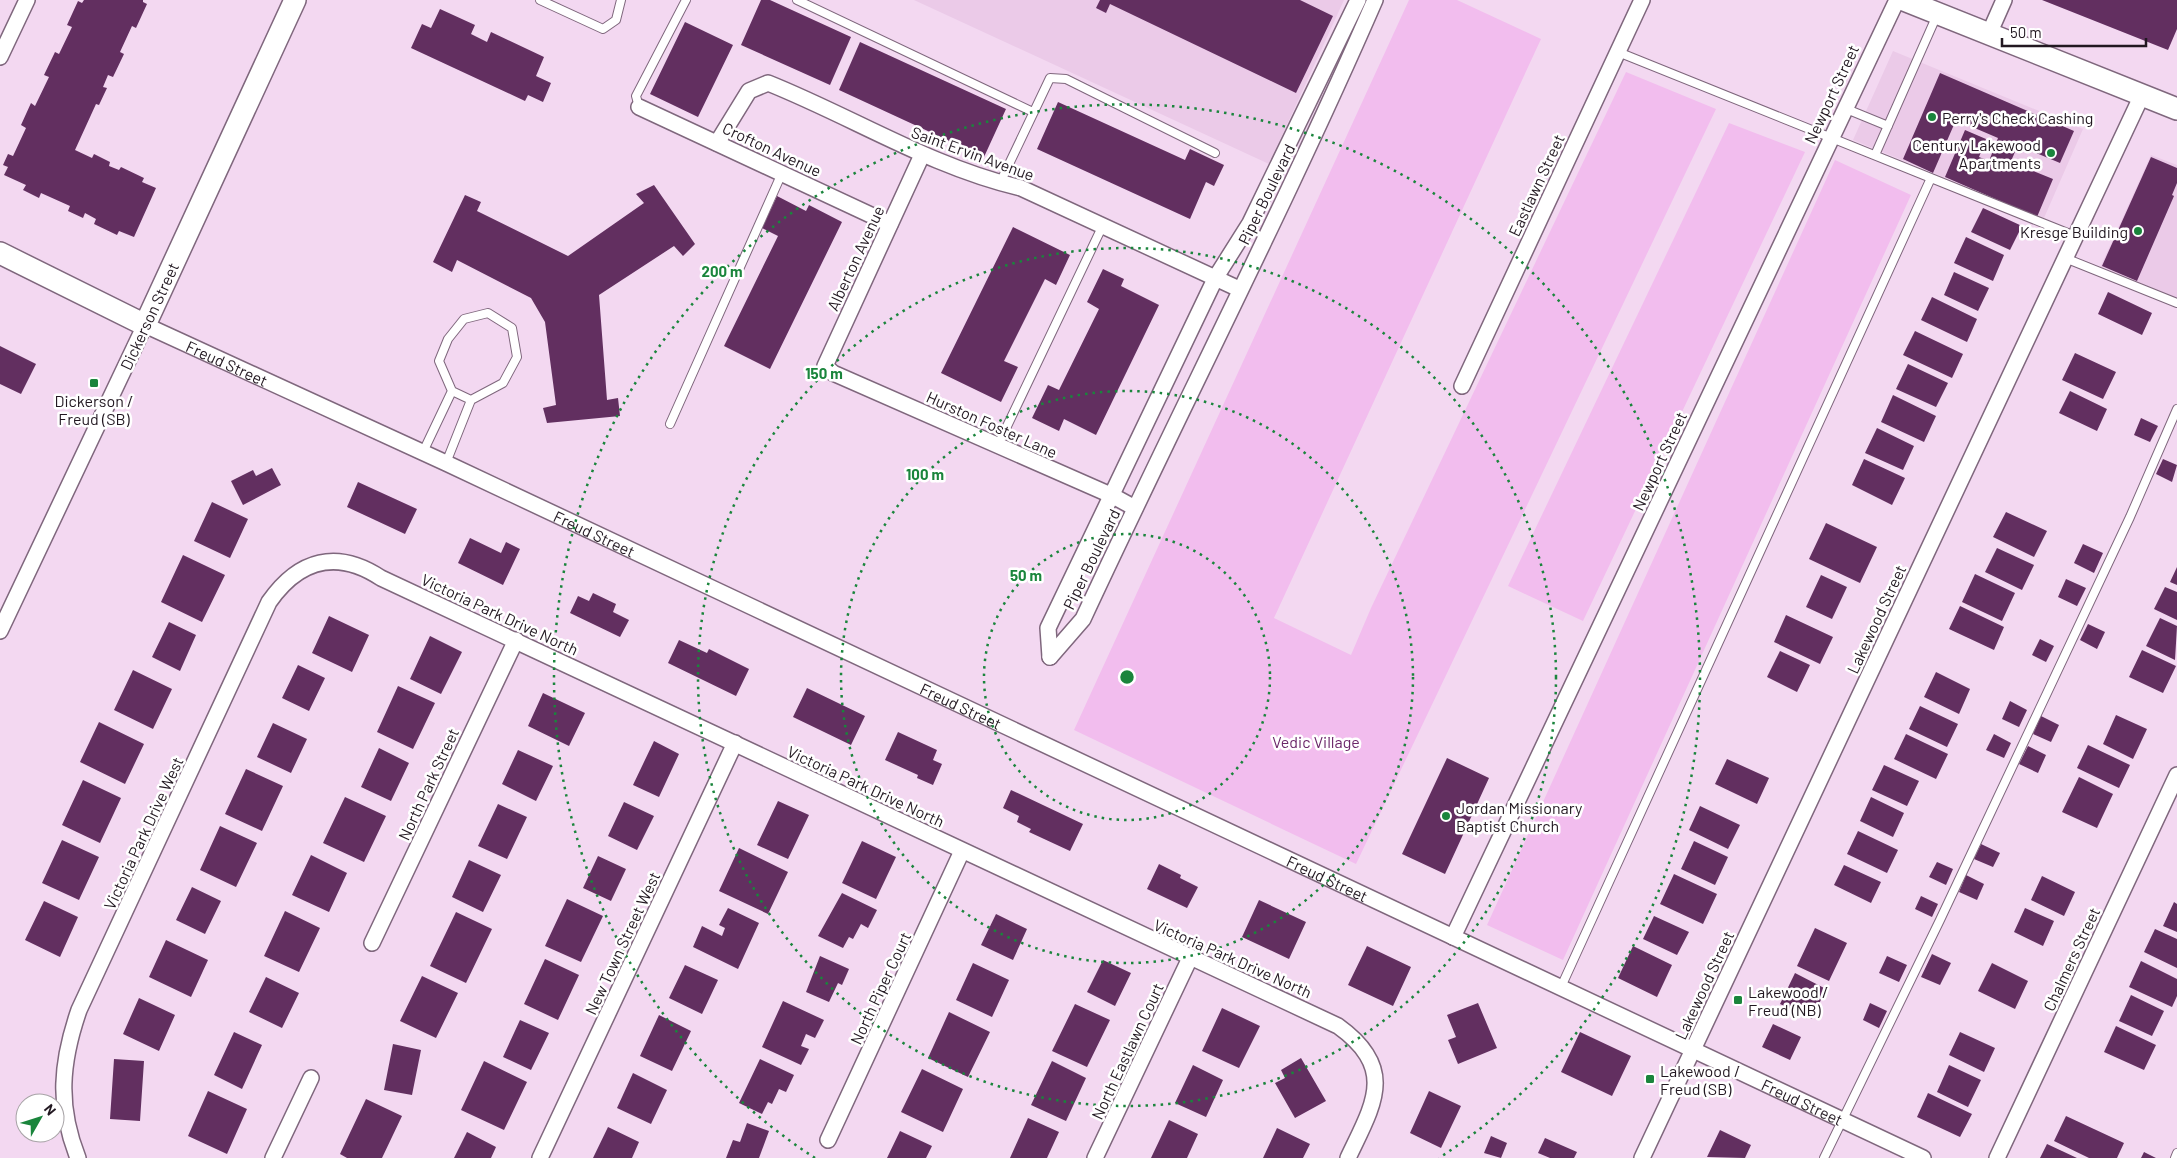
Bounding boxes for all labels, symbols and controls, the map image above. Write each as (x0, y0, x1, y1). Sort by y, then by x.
scale bar (2002, 15, 2146, 47)
text: 50 m (2010, 23, 2042, 41)
street label: Newport Street (1800, 42, 1862, 146)
place label: Perry's Check Cashing (1942, 108, 2093, 127)
marker: Perry's Check Cashing (1926, 111, 1938, 123)
street label: Crofton Avenue (720, 118, 824, 180)
street label: Saint Ervin Avenue (909, 122, 1037, 184)
street label: Eastlawn Street (1504, 131, 1568, 239)
place label: Century Lakewood Apartments (1912, 135, 2041, 172)
street label: Piper Boulevard (1234, 141, 1298, 247)
marker: Century Lakewood Apartments (2045, 147, 2057, 159)
street label: Alberton Avenue (822, 203, 888, 313)
place label: Kresge Building (2020, 222, 2128, 241)
marker: Kresge Building (2132, 225, 2144, 237)
street label: Dickerson Street (116, 259, 182, 373)
text: 200 m (701, 262, 743, 280)
street label: Freud Street (183, 336, 271, 390)
text: 150 m (805, 364, 843, 382)
marker: Dickerson / Freud (SB) (88, 377, 100, 389)
street label: Hurston Foster Lane (924, 387, 1060, 461)
place label: Dickerson / Freud (SB) (55, 391, 133, 428)
street label: Newport Street (1628, 409, 1690, 513)
text: 100 m (906, 465, 944, 483)
street label: Freud Street (551, 506, 638, 560)
street label: Piper Boulevard (1059, 506, 1123, 612)
street label: Lakewood Street (1843, 562, 1909, 676)
text: 50 m (1010, 566, 1042, 584)
street label: Victoria Park Drive North (419, 569, 581, 659)
centre of rings (1118, 668, 1136, 686)
street label: Freud Street (917, 678, 1005, 733)
street label: North Park Street (394, 725, 462, 843)
park label: Vedic Village (1272, 732, 1360, 751)
street label: Victoria Park Drive North (785, 741, 947, 831)
street label: Victoria Park Drive West (99, 754, 187, 912)
place label: Jordan Missionary Baptist Church (1456, 798, 1583, 835)
marker: Jordan Missionary Baptist Church (1440, 810, 1452, 822)
street label: Freud Street (1284, 851, 1371, 905)
street label: New Town Street West (580, 868, 664, 1018)
street label: Chalmers Street (2039, 904, 2103, 1014)
street label: Victoria Park Drive North (1151, 915, 1315, 1001)
street label: Lakewood Street (1671, 928, 1737, 1042)
street label: North Piper Court (846, 929, 914, 1047)
street label: North Eastlawn Court (1087, 980, 1167, 1122)
place label: Lakewood / Freud (NB) (1748, 982, 1828, 1019)
marker: Lakewood / Freud (NB) (1732, 994, 1744, 1006)
place label: Lakewood / Freud (SB) (1660, 1061, 1740, 1098)
marker: Lakewood / Freud (SB) (1644, 1073, 1656, 1085)
street label: Freud Street (1759, 1074, 1846, 1129)
north arrow (15, 1093, 65, 1143)
text: N (41, 1101, 60, 1118)

